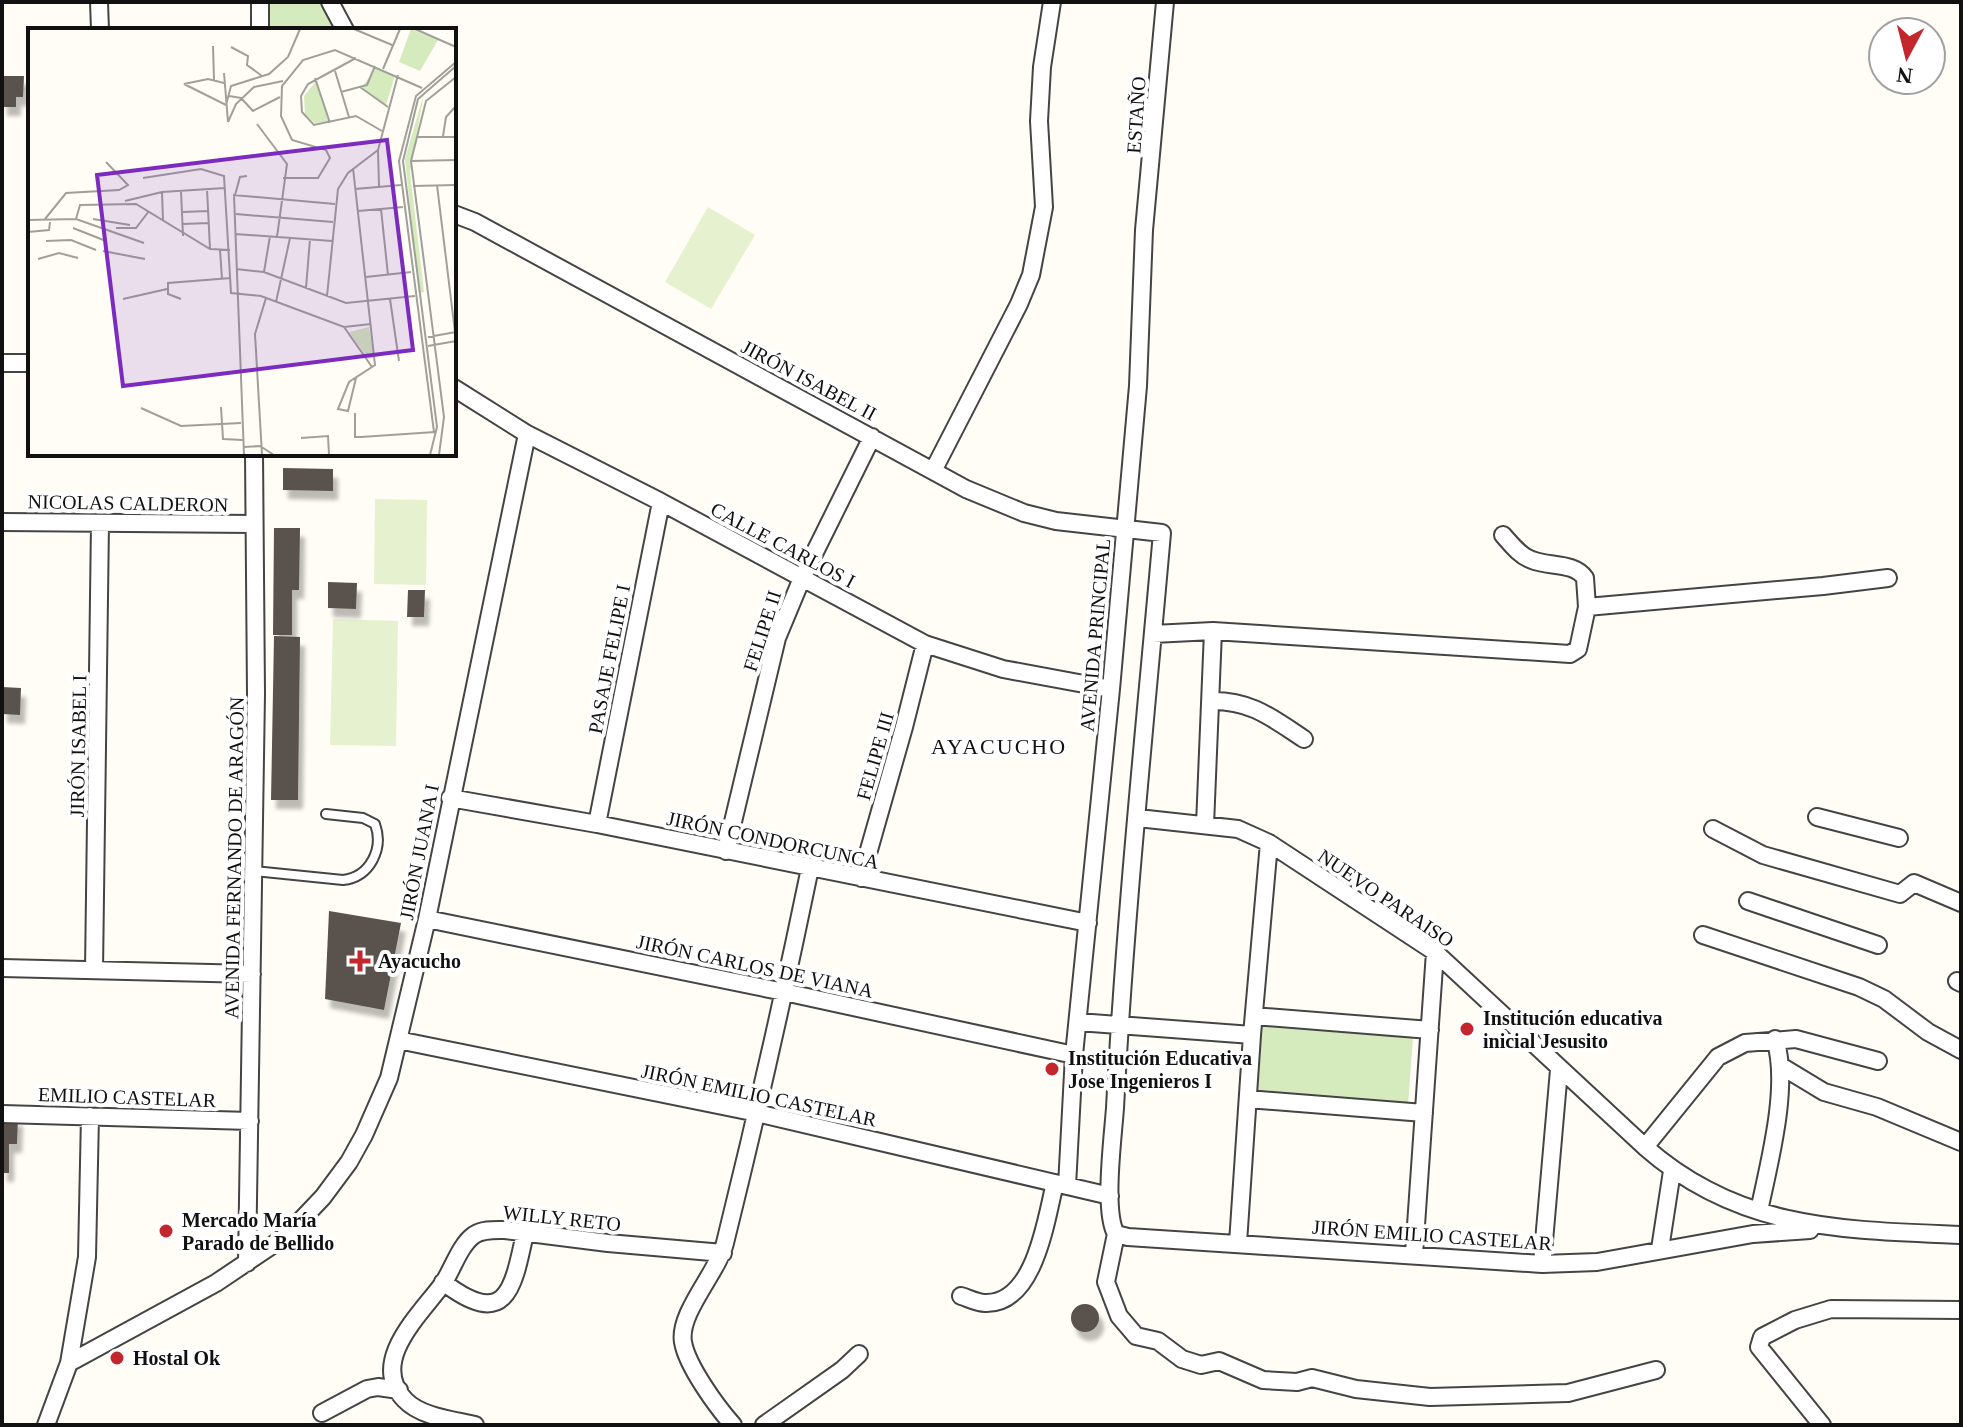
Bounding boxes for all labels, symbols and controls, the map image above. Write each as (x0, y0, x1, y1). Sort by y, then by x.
north arrow (1867, 16, 1947, 96)
inset map (28, 28, 456, 456)
text: N (1895, 62, 1914, 89)
street label: ESTAÑO (1121, 76, 1150, 154)
street label: JIRÓN ISABEL II (738, 334, 881, 425)
street label: NICOLAS CALDERON (28, 490, 228, 516)
street label: CALLE CARLOS I (707, 498, 859, 592)
street label: AVENIDA PRINCIPAL (1076, 537, 1114, 733)
street label: PASAJE FELIPE I (584, 583, 634, 735)
street label: FELIPE II (739, 588, 785, 674)
street label: JIRÓN ISABEL I (65, 675, 90, 817)
street label: AVENIDA FERNANDO DE ARAGÓN (219, 697, 248, 1019)
street label: FELIPE III (852, 709, 898, 803)
district label: AYACUCHO (931, 734, 1067, 759)
street label: JIRÓN JUANA I (394, 782, 443, 922)
street label: JIRÓN CONDORCUNCA (665, 806, 882, 873)
street label: NUEVO PARAISO (1314, 844, 1458, 952)
street label: JIRÓN CARLOS DE VIANA (635, 929, 876, 1002)
marker: Ayacucho (349, 950, 371, 972)
place label: Ayacucho (378, 950, 461, 973)
place label: Institución educativa inicial Jesusito (1483, 1007, 1662, 1052)
marker: Institución educativa inicial Jesusito (1458, 1020, 1476, 1038)
place label: Institución Educativa Jose Ingenieros I (1068, 1047, 1252, 1093)
street label: JIRÓN EMILIO CASTELAR (639, 1058, 880, 1131)
marker: Institución Educativa Jose Ingenieros I (1043, 1060, 1061, 1078)
street label: EMILIO CASTELAR (38, 1083, 217, 1111)
street label: WILLY RETO (502, 1201, 622, 1235)
place label: Mercado María Parado de Bellido (182, 1209, 334, 1254)
street label: JIRÓN EMILIO CASTELAR (1312, 1215, 1553, 1254)
marker: Mercado María Parado de Bellido (157, 1222, 175, 1240)
place label: Hostal Ok (133, 1347, 221, 1369)
marker: Hostal Ok (108, 1349, 126, 1367)

